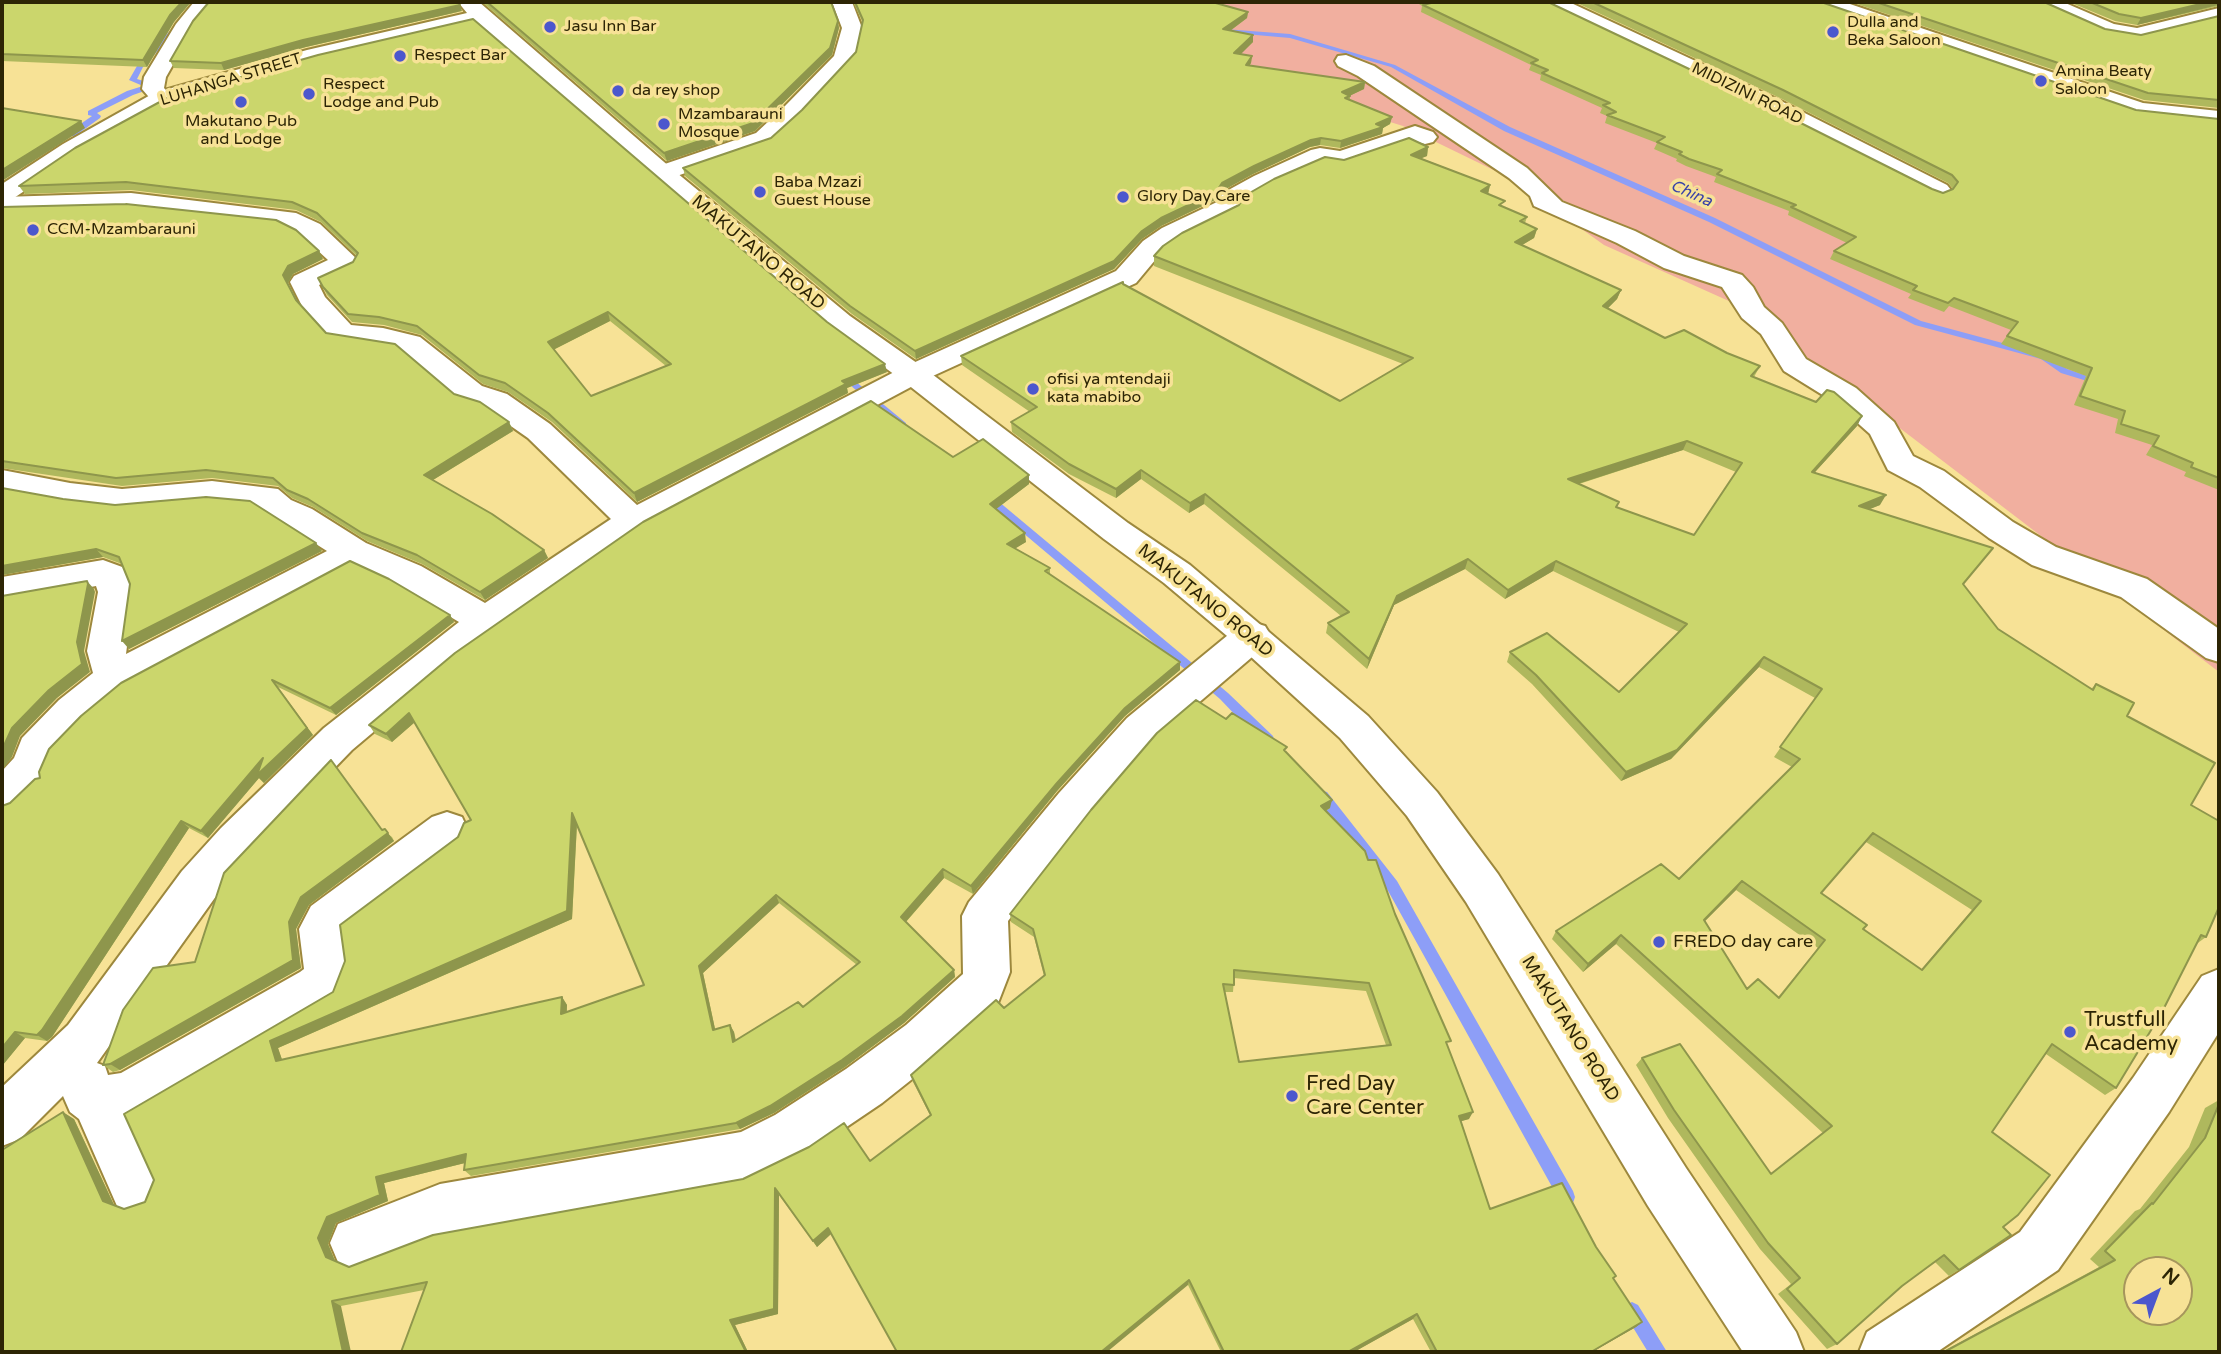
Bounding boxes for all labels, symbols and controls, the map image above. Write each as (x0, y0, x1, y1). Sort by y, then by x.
place label: Dulla and Beka Saloon (1847, 13, 1941, 51)
place label: Jasu Inn Bar (564, 17, 656, 37)
marker: Jasu Inn Bar (542, 19, 558, 35)
marker: Dulla and Beka Saloon (1825, 24, 1841, 40)
place label: Respect Bar (414, 46, 506, 66)
marker: Respect Bar (392, 48, 408, 64)
street label: LUHANGA STREET (158, 49, 304, 111)
street label: MIDIZINI ROAD (1688, 59, 1806, 129)
place label: Amina Beaty Saloon (2055, 62, 2152, 100)
marker: Amina Beaty Saloon (2033, 73, 2049, 89)
place label: Respect Lodge and Pub (323, 75, 439, 113)
place label: da rey shop (632, 81, 720, 101)
marker: da rey shop (610, 83, 626, 99)
marker: Respect Lodge and Pub (301, 86, 317, 102)
marker: Makutano Pub and Lodge (233, 94, 249, 110)
place label: Mzambarauni Mosque (678, 105, 783, 143)
place label: Makutano Pub and Lodge (185, 112, 297, 150)
marker: Mzambarauni Mosque (656, 116, 672, 132)
place label: Baba Mzazi Guest House (774, 173, 871, 211)
water label: China (1667, 176, 1715, 212)
marker: Baba Mzazi Guest House (752, 184, 768, 200)
place label: Glory Day Care (1137, 187, 1250, 207)
marker: Glory Day Care (1115, 189, 1131, 205)
street label: MAKUTANO ROAD (687, 191, 829, 315)
place label: CCM-Mzambarauni (47, 220, 196, 240)
marker: CCM-Mzambarauni (25, 222, 41, 238)
place label: ofisi ya mtendaji kata mabibo (1047, 370, 1171, 408)
marker: ofisi ya mtendaji kata mabibo (1025, 381, 1041, 397)
street label: MAKUTANO ROAD (1133, 540, 1277, 662)
place label: FREDO day care (1673, 931, 1813, 953)
marker: FREDO day care (1651, 934, 1667, 950)
street label: MAKUTANO ROAD (1516, 952, 1624, 1106)
place label: Trustfull Academy (2084, 1007, 2178, 1057)
marker: Trustfull Academy (2062, 1024, 2078, 1040)
place label: Fred Day Care Center (1306, 1071, 1424, 1121)
marker: Fred Day Care Center (1284, 1088, 1300, 1104)
north arrow (2123, 1256, 2193, 1326)
text: N (2157, 1263, 2183, 1290)

